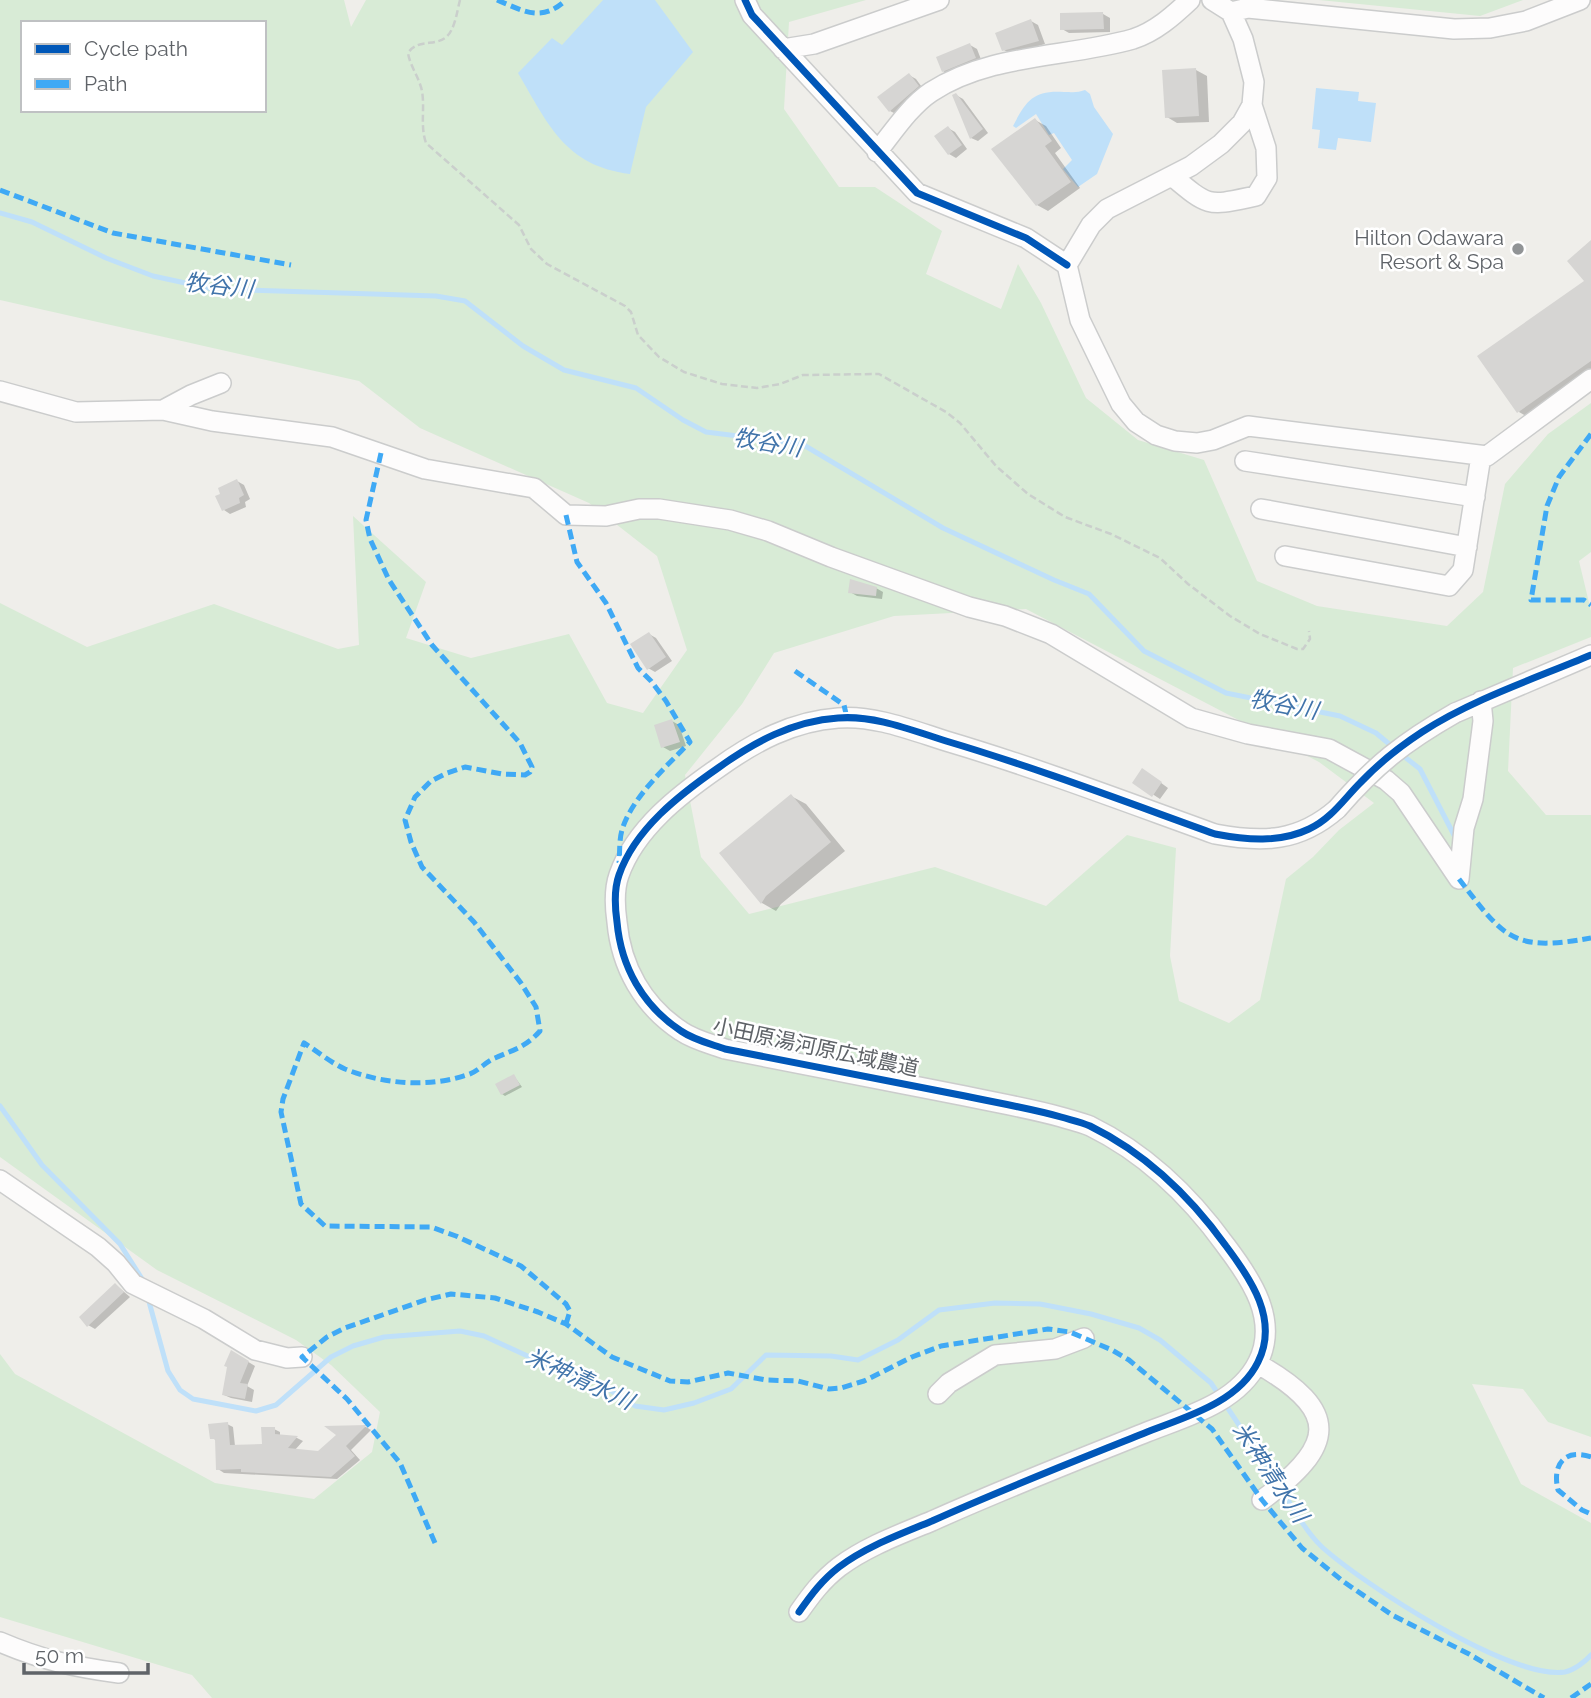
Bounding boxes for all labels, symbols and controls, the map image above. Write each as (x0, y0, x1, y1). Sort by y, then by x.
legend (21, 21, 266, 112)
text: Cycle path (84, 36, 188, 61)
text: Path (84, 71, 128, 96)
place label: Hilton Odawara Resort & Spa (1354, 225, 1504, 274)
marker: Hilton Odawara Resort & Spa (1510, 241, 1526, 257)
water label: 牧谷川 (183, 268, 258, 302)
water label: 牧谷川 (732, 423, 807, 462)
water label: 牧谷川 (1248, 684, 1323, 724)
street label: 小田原湯河原広域農道 (711, 1013, 921, 1081)
water label: 米神清水川 (522, 1341, 641, 1416)
water label: 米神清水川 (1228, 1417, 1316, 1530)
scale bar (24, 1632, 149, 1676)
text: 50 m (35, 1643, 84, 1668)

